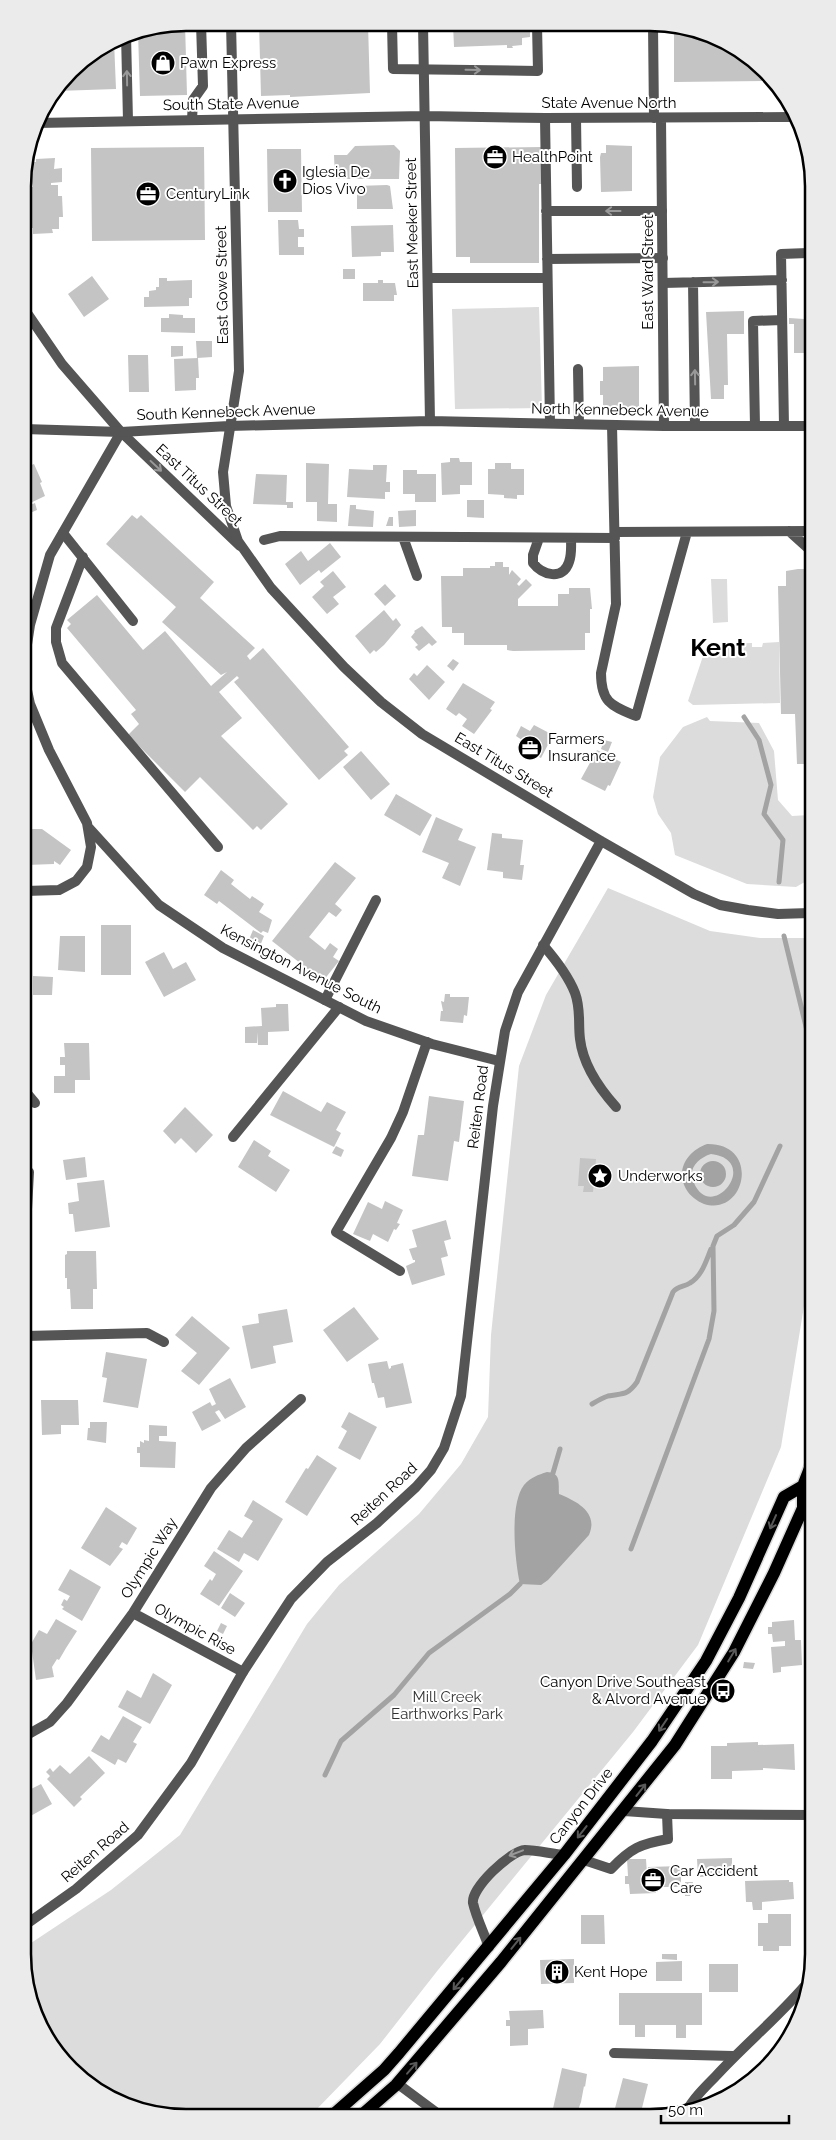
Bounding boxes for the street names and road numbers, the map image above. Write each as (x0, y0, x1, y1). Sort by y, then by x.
street label: South State Avenue (163, 94, 300, 114)
street label: State Avenue North (541, 94, 677, 112)
street label: East Meeker Street (402, 158, 422, 288)
street label: East Ward Street (639, 214, 657, 330)
street label: East Gowe Street (212, 225, 232, 345)
street label: North Kennebeck Avenue (531, 399, 709, 421)
street label: South Kennebeck Avenue (136, 400, 316, 424)
street label: East Titus Street (152, 440, 246, 530)
street label: East Titus Street (451, 728, 557, 802)
street label: Kensington Avenue South (217, 920, 385, 1018)
street label: Reiten Road (464, 1064, 492, 1150)
street label: Reiten Road (347, 1459, 421, 1529)
street label: Olympic Way (117, 1514, 181, 1602)
street label: Olympic Rise (151, 1599, 239, 1659)
street label: Canyon Drive (546, 1764, 617, 1848)
street label: Reiten Road (57, 1818, 133, 1886)

